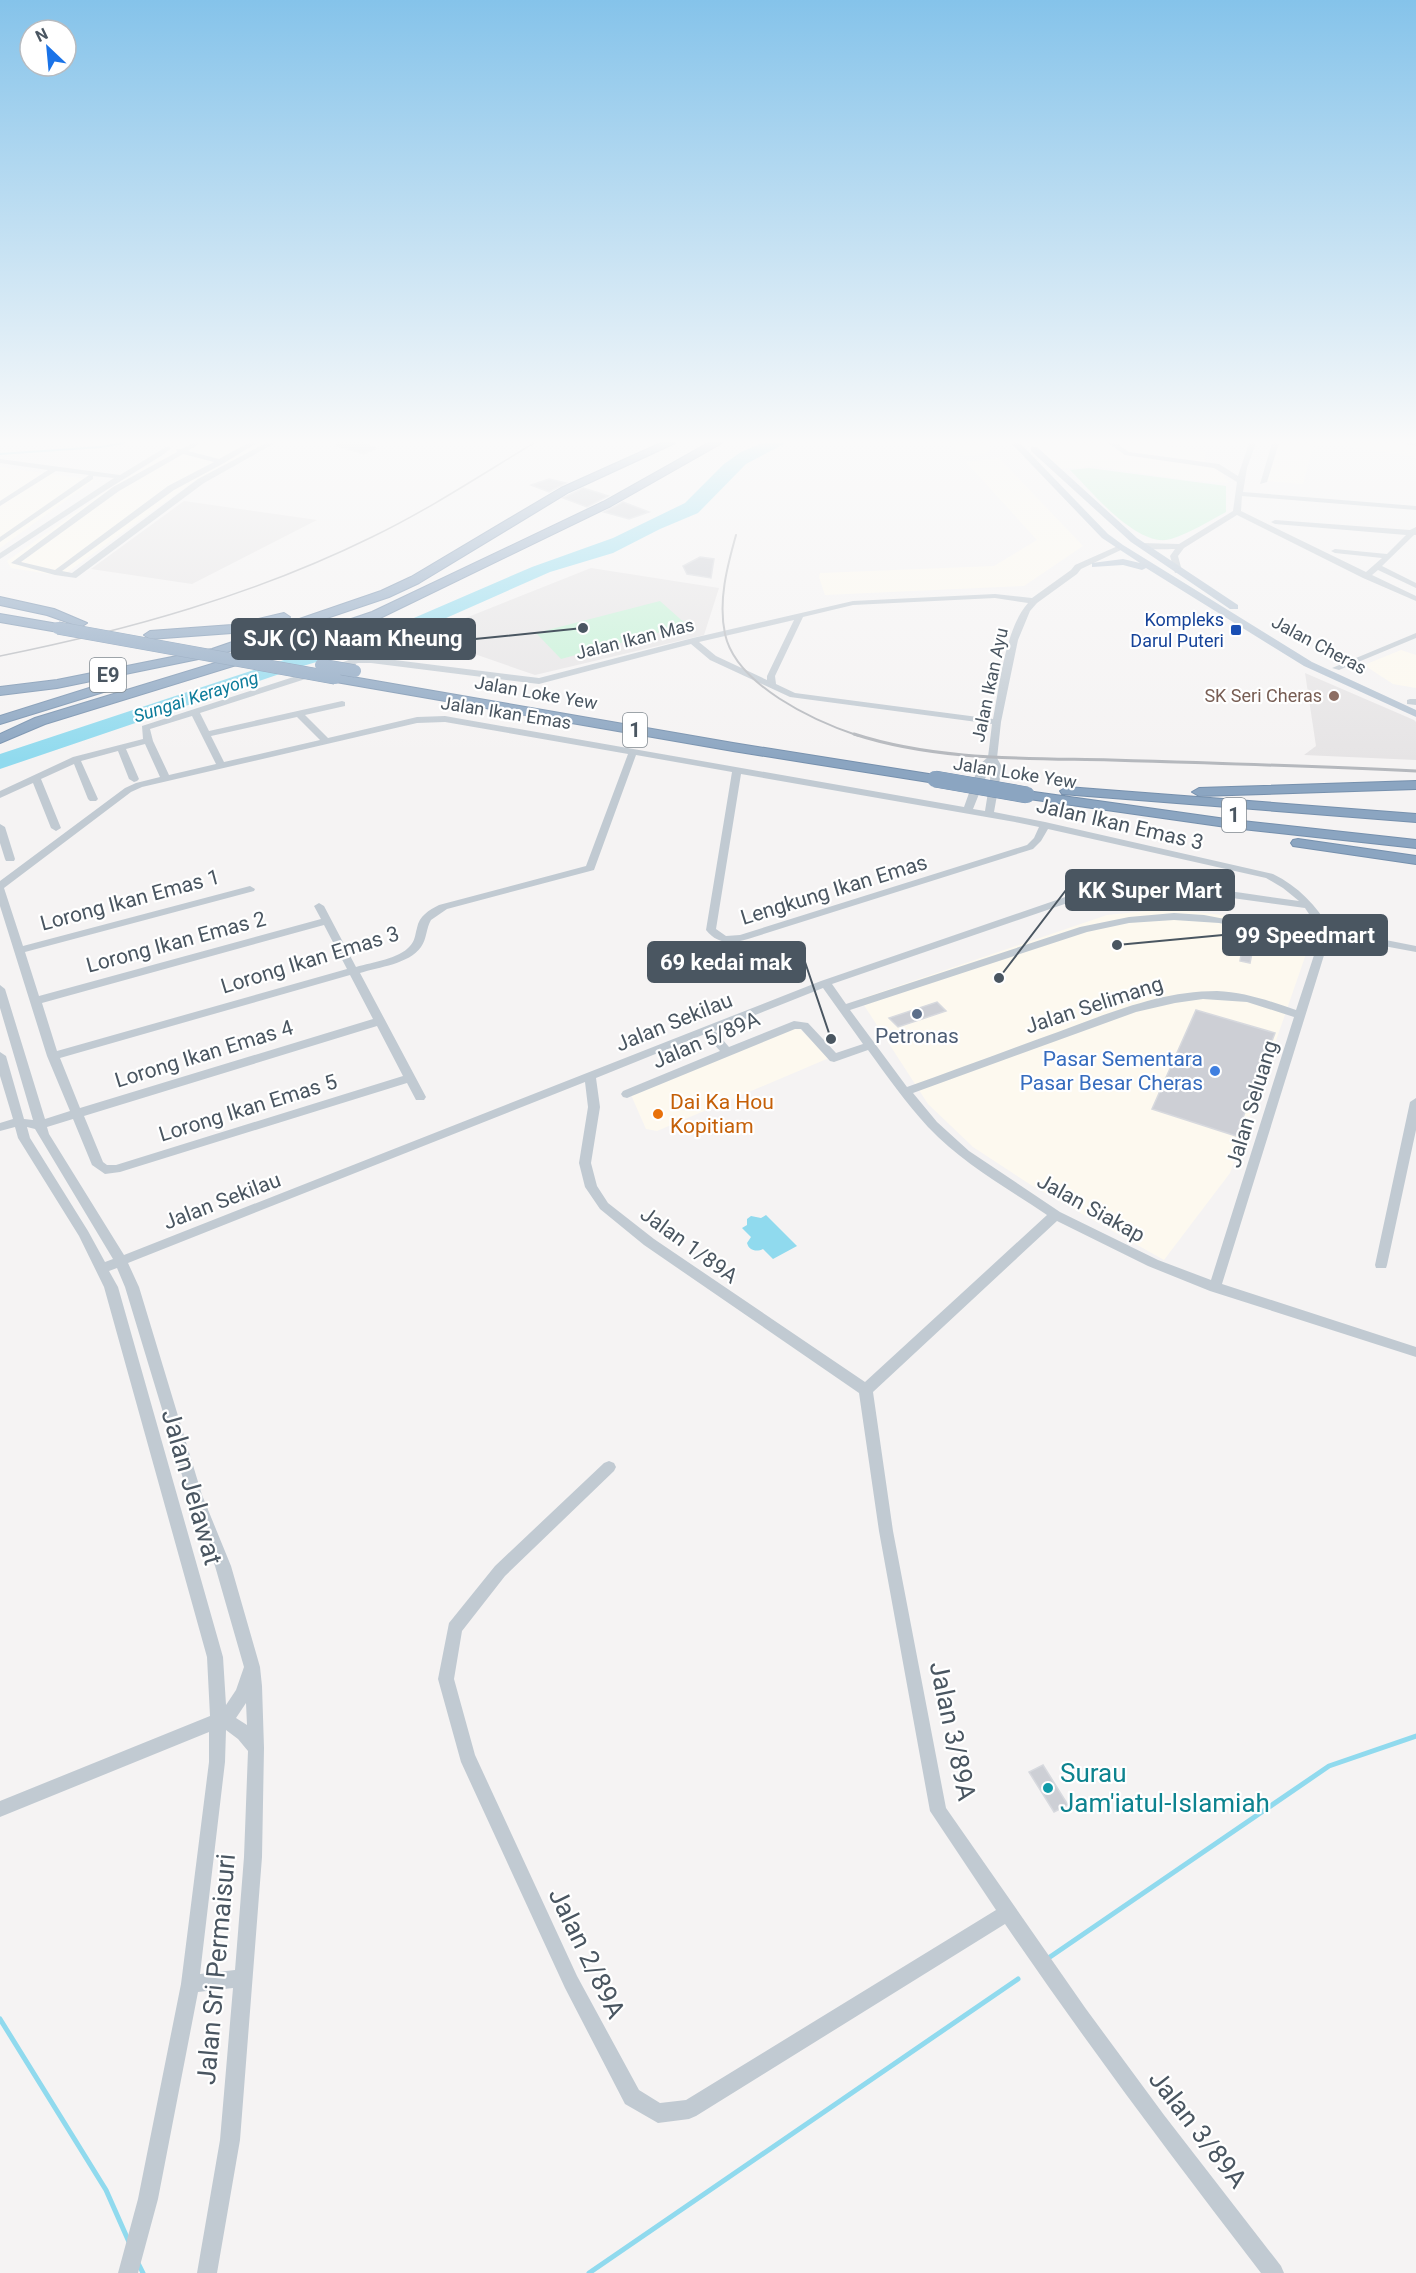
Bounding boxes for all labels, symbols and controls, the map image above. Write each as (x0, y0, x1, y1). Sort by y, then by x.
north arrow (18, 18, 78, 78)
text: N (32, 24, 51, 46)
place label: Kompleks Darul Puteri (1130, 609, 1224, 651)
street label: Jalan Cheras (1268, 611, 1370, 678)
street label: Jalan Ikan Mas (573, 614, 696, 663)
callout: SJK (C) Naam Kheung (232, 619, 475, 659)
marker: Kompleks Darul Puteri (1229, 623, 1243, 637)
text: SJK (C) Naam Kheung (243, 626, 463, 651)
street label: Jalan Ikan Ayu (967, 626, 1012, 744)
road number: E9 (90, 658, 126, 692)
water label: Sungai Kerayong (131, 666, 261, 727)
street label: Jalan Loke Yew (473, 671, 600, 714)
place label: SK Seri Cheras (1204, 685, 1322, 706)
marker: SK Seri Cheras (1327, 689, 1341, 703)
street label: Jalan Ikan Emas (439, 692, 573, 733)
road number: 1 (623, 713, 647, 747)
street label: Jalan Loke Yew (952, 752, 1079, 793)
street label: Jalan Ikan Emas 3 (1034, 793, 1206, 855)
road number: 1 (1222, 798, 1246, 832)
street label: Lengkung Ikan Emas (738, 850, 930, 930)
street label: Lorong Ikan Emas 1 (38, 864, 222, 936)
callout: KK Super Mart (1066, 870, 1234, 910)
text: KK Super Mart (1078, 878, 1223, 903)
street label: Lorong Ikan Emas 2 (84, 906, 269, 978)
callout: 99 Speedmart (1223, 915, 1387, 955)
street label: Lorong Ikan Emas 3 (218, 921, 402, 999)
text: 99 Speedmart (1235, 923, 1375, 948)
callout: 69 kedai mak (648, 942, 805, 982)
text: 69 kedai mak (660, 950, 792, 975)
street label: Jalan Selimang (1022, 971, 1166, 1039)
street label: Jalan Sekilau (612, 988, 736, 1056)
street label: Jalan 5/89A (649, 1007, 763, 1073)
marker: Petronas (910, 1007, 924, 1021)
street label: Lorong Ikan Emas 4 (112, 1015, 296, 1093)
place label: Petronas (875, 1024, 959, 1048)
street label: Jalan Seluang (1221, 1038, 1283, 1170)
place label: Pasar Sementara Pasar Besar Cheras (1020, 1047, 1203, 1095)
marker: Pasar Sementara Pasar Besar Cheras (1208, 1064, 1222, 1078)
street label: Lorong Ikan Emas 5 (156, 1069, 340, 1147)
place label: Dai Ka Hou Kopitiam (670, 1090, 774, 1138)
marker: Dai Ka Hou Kopitiam (651, 1107, 665, 1121)
street label: Jalan Sekilau (160, 1168, 284, 1234)
street label: Jalan Siakap (1033, 1169, 1149, 1247)
street label: Jalan 1/89A (636, 1202, 742, 1288)
street label: Jalan Jelawat (155, 1406, 229, 1568)
street label: Jalan 3/89A (924, 1659, 982, 1803)
place label: Surau Jam'iatul-Islamiah (1060, 1758, 1270, 1818)
marker: Surau Jam'iatul-Islamiah (1041, 1781, 1055, 1795)
street label: Jalan Sri Permaisuri (191, 1852, 241, 2086)
street label: Jalan 2/89A (543, 1883, 631, 2023)
street label: Jalan 3/89A (1143, 2064, 1253, 2194)

